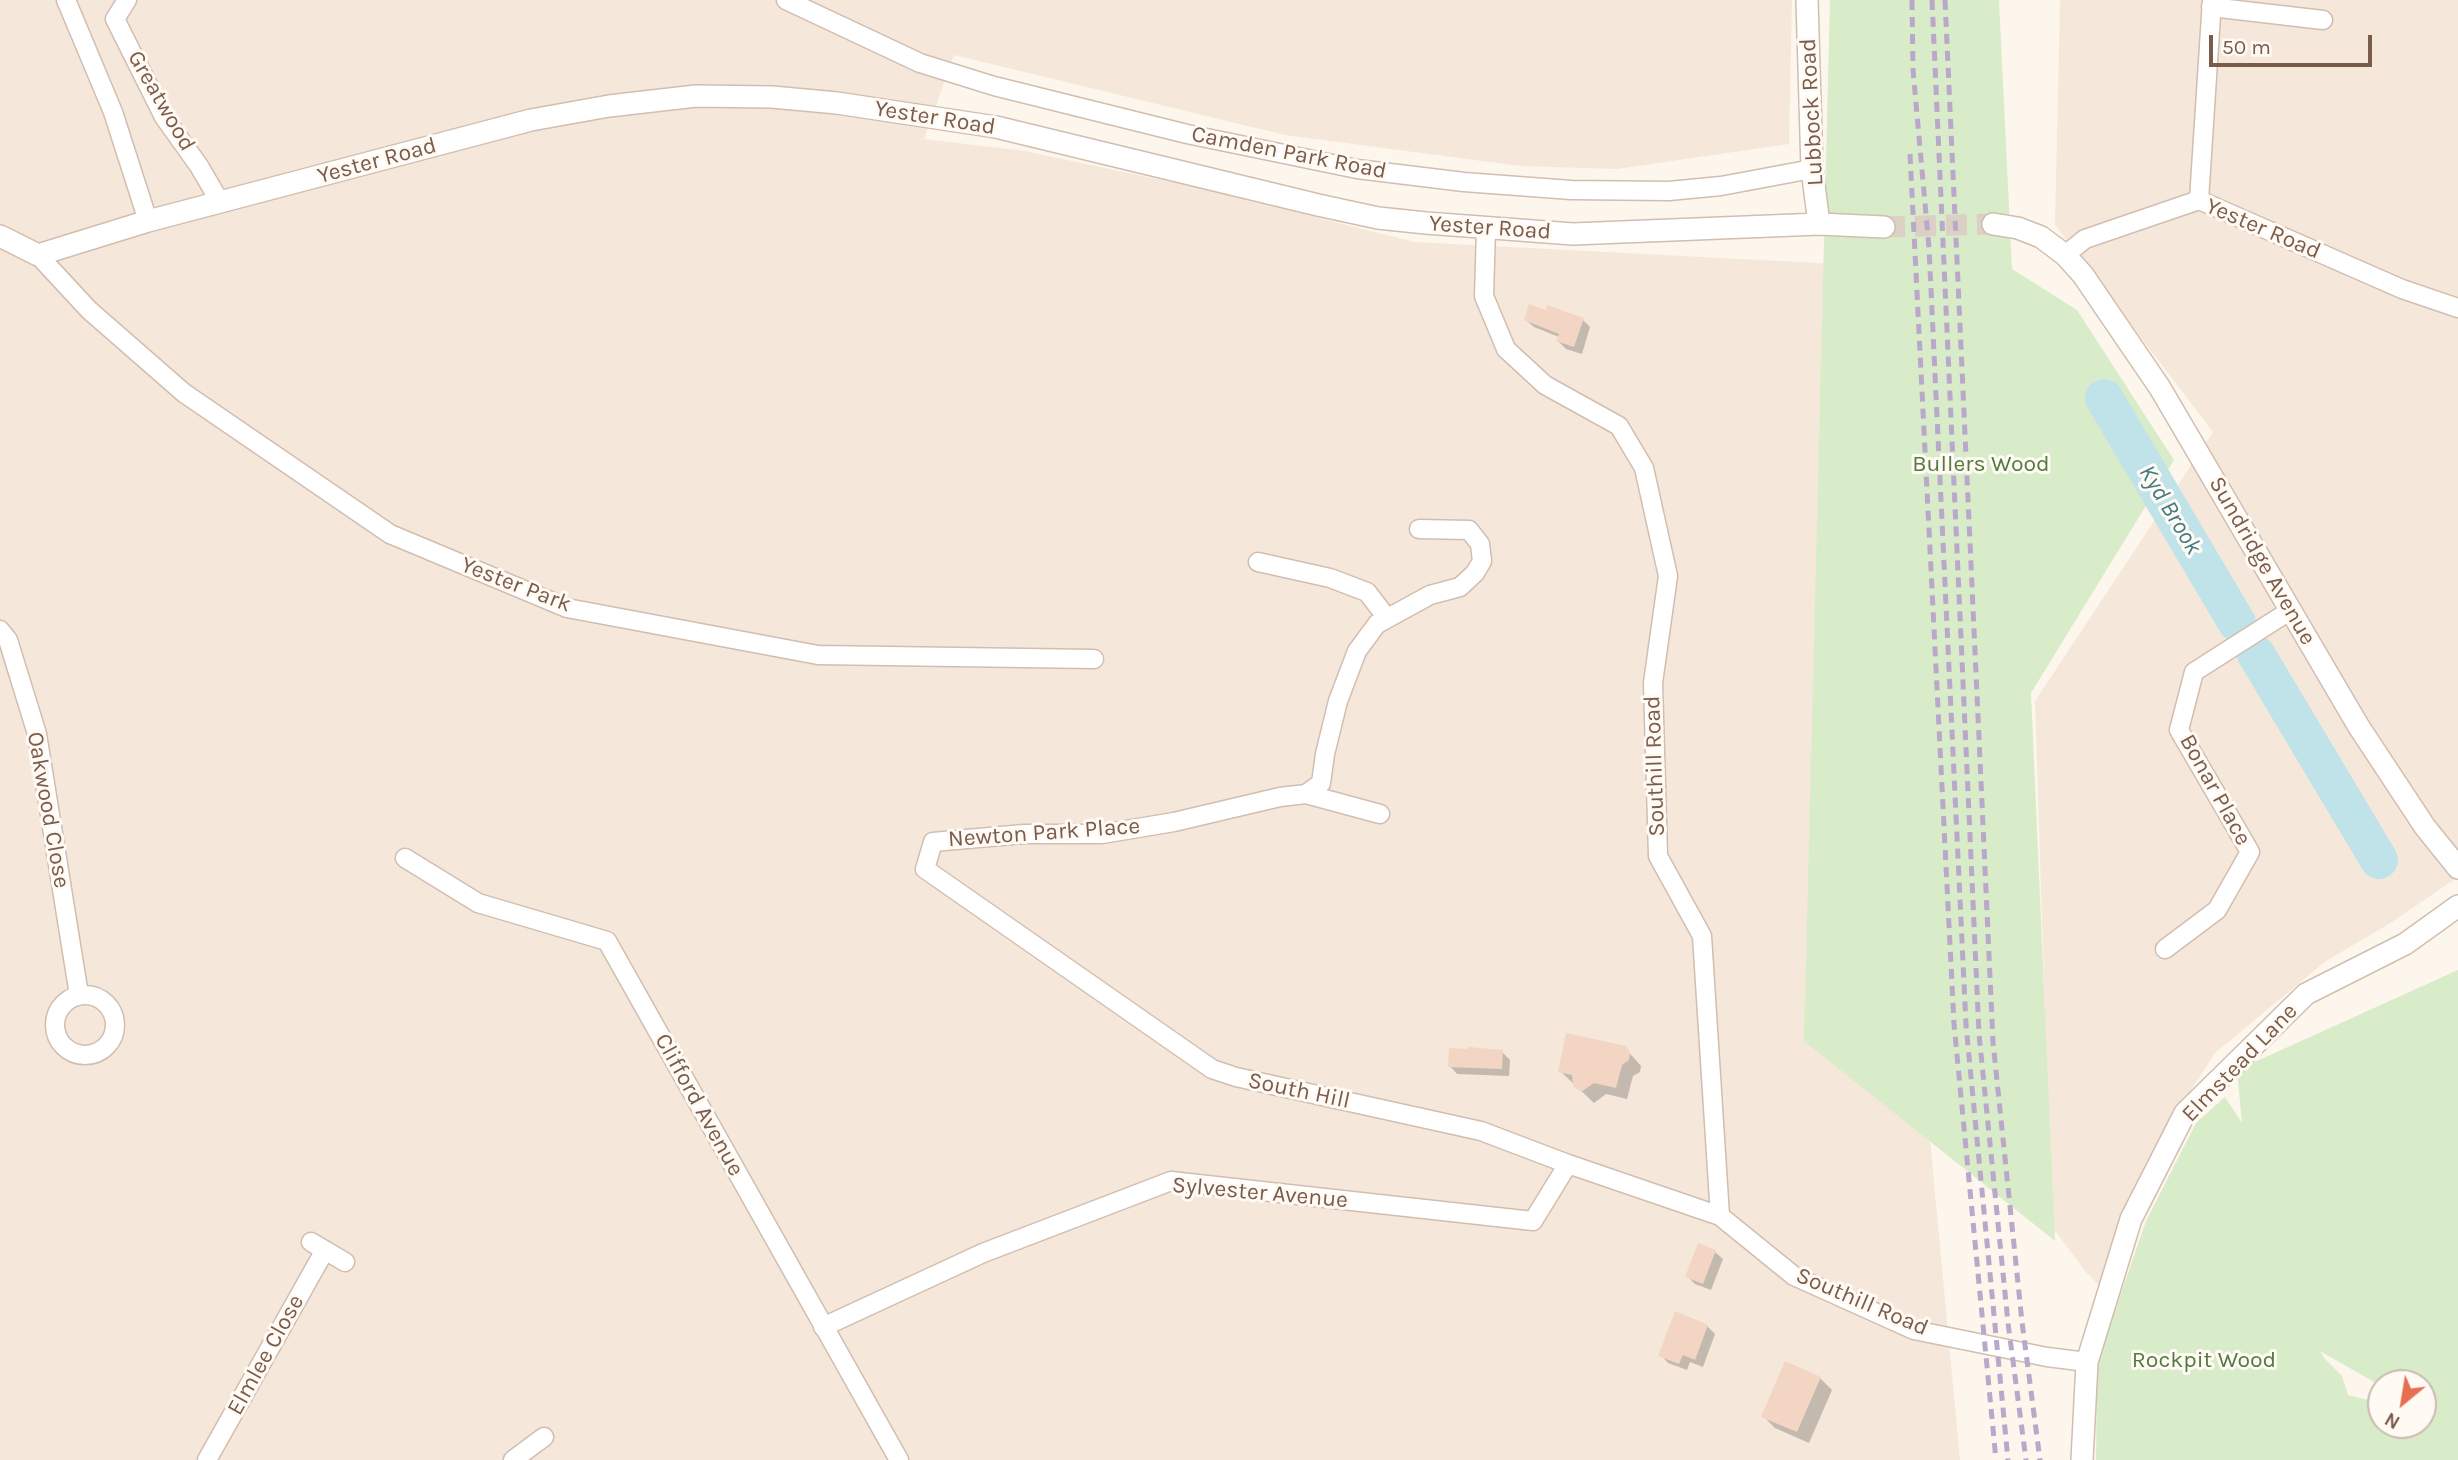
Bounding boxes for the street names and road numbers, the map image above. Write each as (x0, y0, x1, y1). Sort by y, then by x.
street label: Lubbock Road (1794, 38, 1830, 186)
street label: Greatwood (121, 46, 201, 156)
street label: Yester Road (872, 95, 998, 141)
street label: Camden Park Road (1189, 121, 1389, 185)
street label: Yester Road (314, 132, 440, 190)
street label: Yester Road (2201, 192, 2325, 266)
street label: Yester Road (1428, 210, 1552, 246)
street label: Sundridge Avenue (2203, 472, 2321, 650)
street label: Yester Park (457, 551, 575, 619)
street label: Southill Road (1639, 695, 1671, 837)
street label: Oakwood Close (21, 730, 75, 890)
street label: Bonar Place (2173, 730, 2257, 850)
street label: Newton Park Place (947, 813, 1141, 853)
street label: Elmstead Lane (2176, 998, 2304, 1128)
street label: Clifford Avenue (648, 1029, 750, 1181)
street label: South Hill (1246, 1067, 1352, 1115)
street label: Sylvester Avenue (1171, 1172, 1349, 1214)
street label: Southill Road (1792, 1262, 1932, 1342)
street label: Elmlee Close (222, 1290, 310, 1420)

